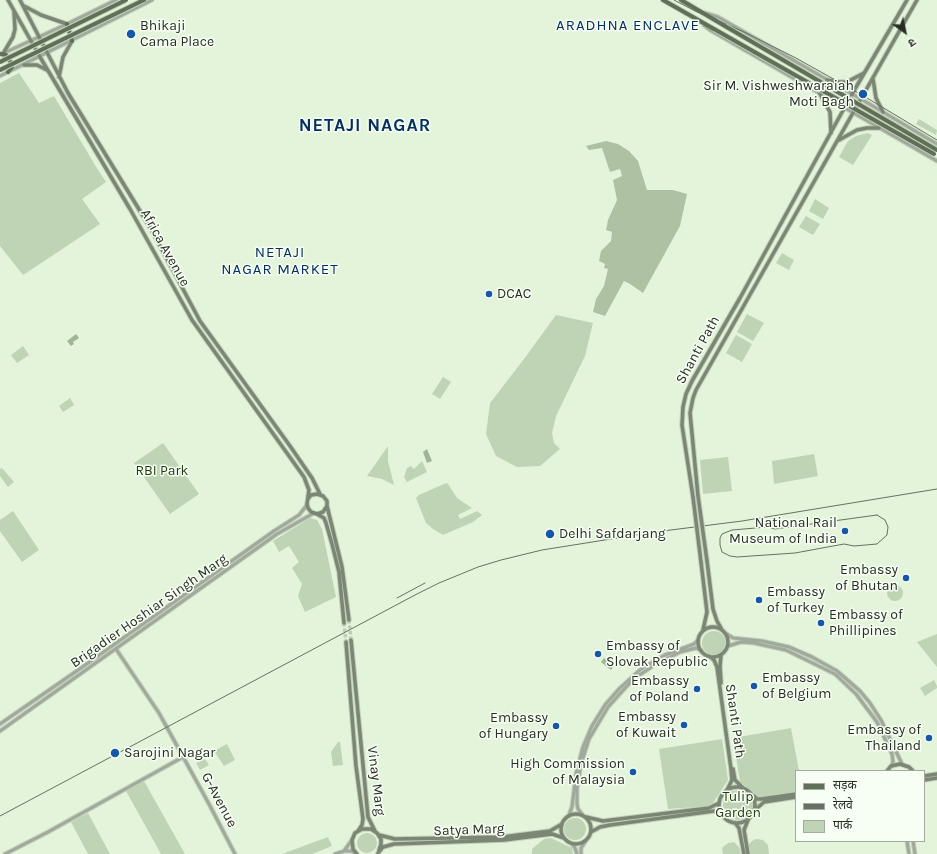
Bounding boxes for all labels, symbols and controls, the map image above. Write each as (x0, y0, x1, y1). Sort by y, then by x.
north arrow (885, 12, 925, 52)
district label: ARADHNA ENCLAVE (556, 17, 700, 35)
place label: Bhikaji Cama Place (140, 18, 214, 50)
marker: Bhikaji Cama Place (125, 28, 137, 40)
text: उ (906, 35, 918, 50)
place label: Sir M. Vishweshwaraiah Moti Bagh (703, 78, 854, 110)
marker: Sir M. Vishweshwaraiah Moti Bagh (857, 88, 869, 100)
district label: NETAJI NAGAR (299, 115, 431, 137)
street label: Africa Avenue (137, 206, 193, 290)
district label: NETAJI NAGAR MARKET (221, 244, 339, 279)
place label: DCAC (497, 286, 531, 302)
marker: DCAC (484, 289, 494, 299)
street label: Shanti Path (672, 313, 724, 387)
park label: RBI Park (136, 463, 188, 479)
place label: National Rail Museum of India (729, 515, 837, 548)
place label: Delhi Safdarjang (559, 526, 666, 542)
marker: National Rail Museum of India (840, 526, 850, 536)
marker: Delhi Safdarjang (544, 528, 556, 540)
street label: Brigadier Hoshiar Singh Marg (67, 550, 231, 672)
place label: Embassy of Bhutan (835, 562, 898, 594)
marker: Embassy of Bhutan (901, 573, 911, 583)
place label: Embassy of Turkey (767, 584, 825, 616)
marker: Embassy of Turkey (754, 595, 764, 605)
place label: Embassy of Phillipines (829, 607, 903, 640)
marker: Embassy of Phillipines (816, 618, 826, 628)
place label: Embassy of Slovak Republic (606, 638, 708, 670)
marker: Embassy of Slovak Republic (593, 649, 603, 659)
place label: Embassy of Belgium (762, 670, 831, 702)
place label: Embassy of Poland (629, 673, 689, 706)
marker: Embassy of Belgium (749, 681, 759, 691)
street label: Shanti Path (721, 683, 749, 759)
marker: Embassy of Poland (692, 684, 702, 694)
place label: Embassy of Kuwait (616, 709, 676, 742)
place label: Embassy of Hungary (479, 710, 548, 742)
marker: Embassy of Kuwait (679, 720, 689, 730)
marker: Embassy of Hungary (551, 721, 561, 731)
place label: Embassy of Thailand (847, 722, 921, 754)
marker: Embassy of Thailand (924, 733, 934, 743)
place label: Sarojini Nagar (124, 745, 215, 761)
street label: Vinay Marg (363, 745, 389, 817)
marker: Sarojini Nagar (109, 747, 121, 759)
place label: High Commission of Malaysia (510, 756, 625, 788)
marker: High Commission of Malaysia (628, 767, 638, 777)
street label: G-Avenue (198, 770, 240, 830)
legend (795, 770, 925, 842)
text: सड़क (833, 778, 857, 792)
park label: Tulip Garden (715, 789, 761, 822)
text: रेलवे (833, 798, 853, 812)
text: पार्क (833, 818, 852, 832)
street label: Satya Marg (433, 820, 505, 840)

